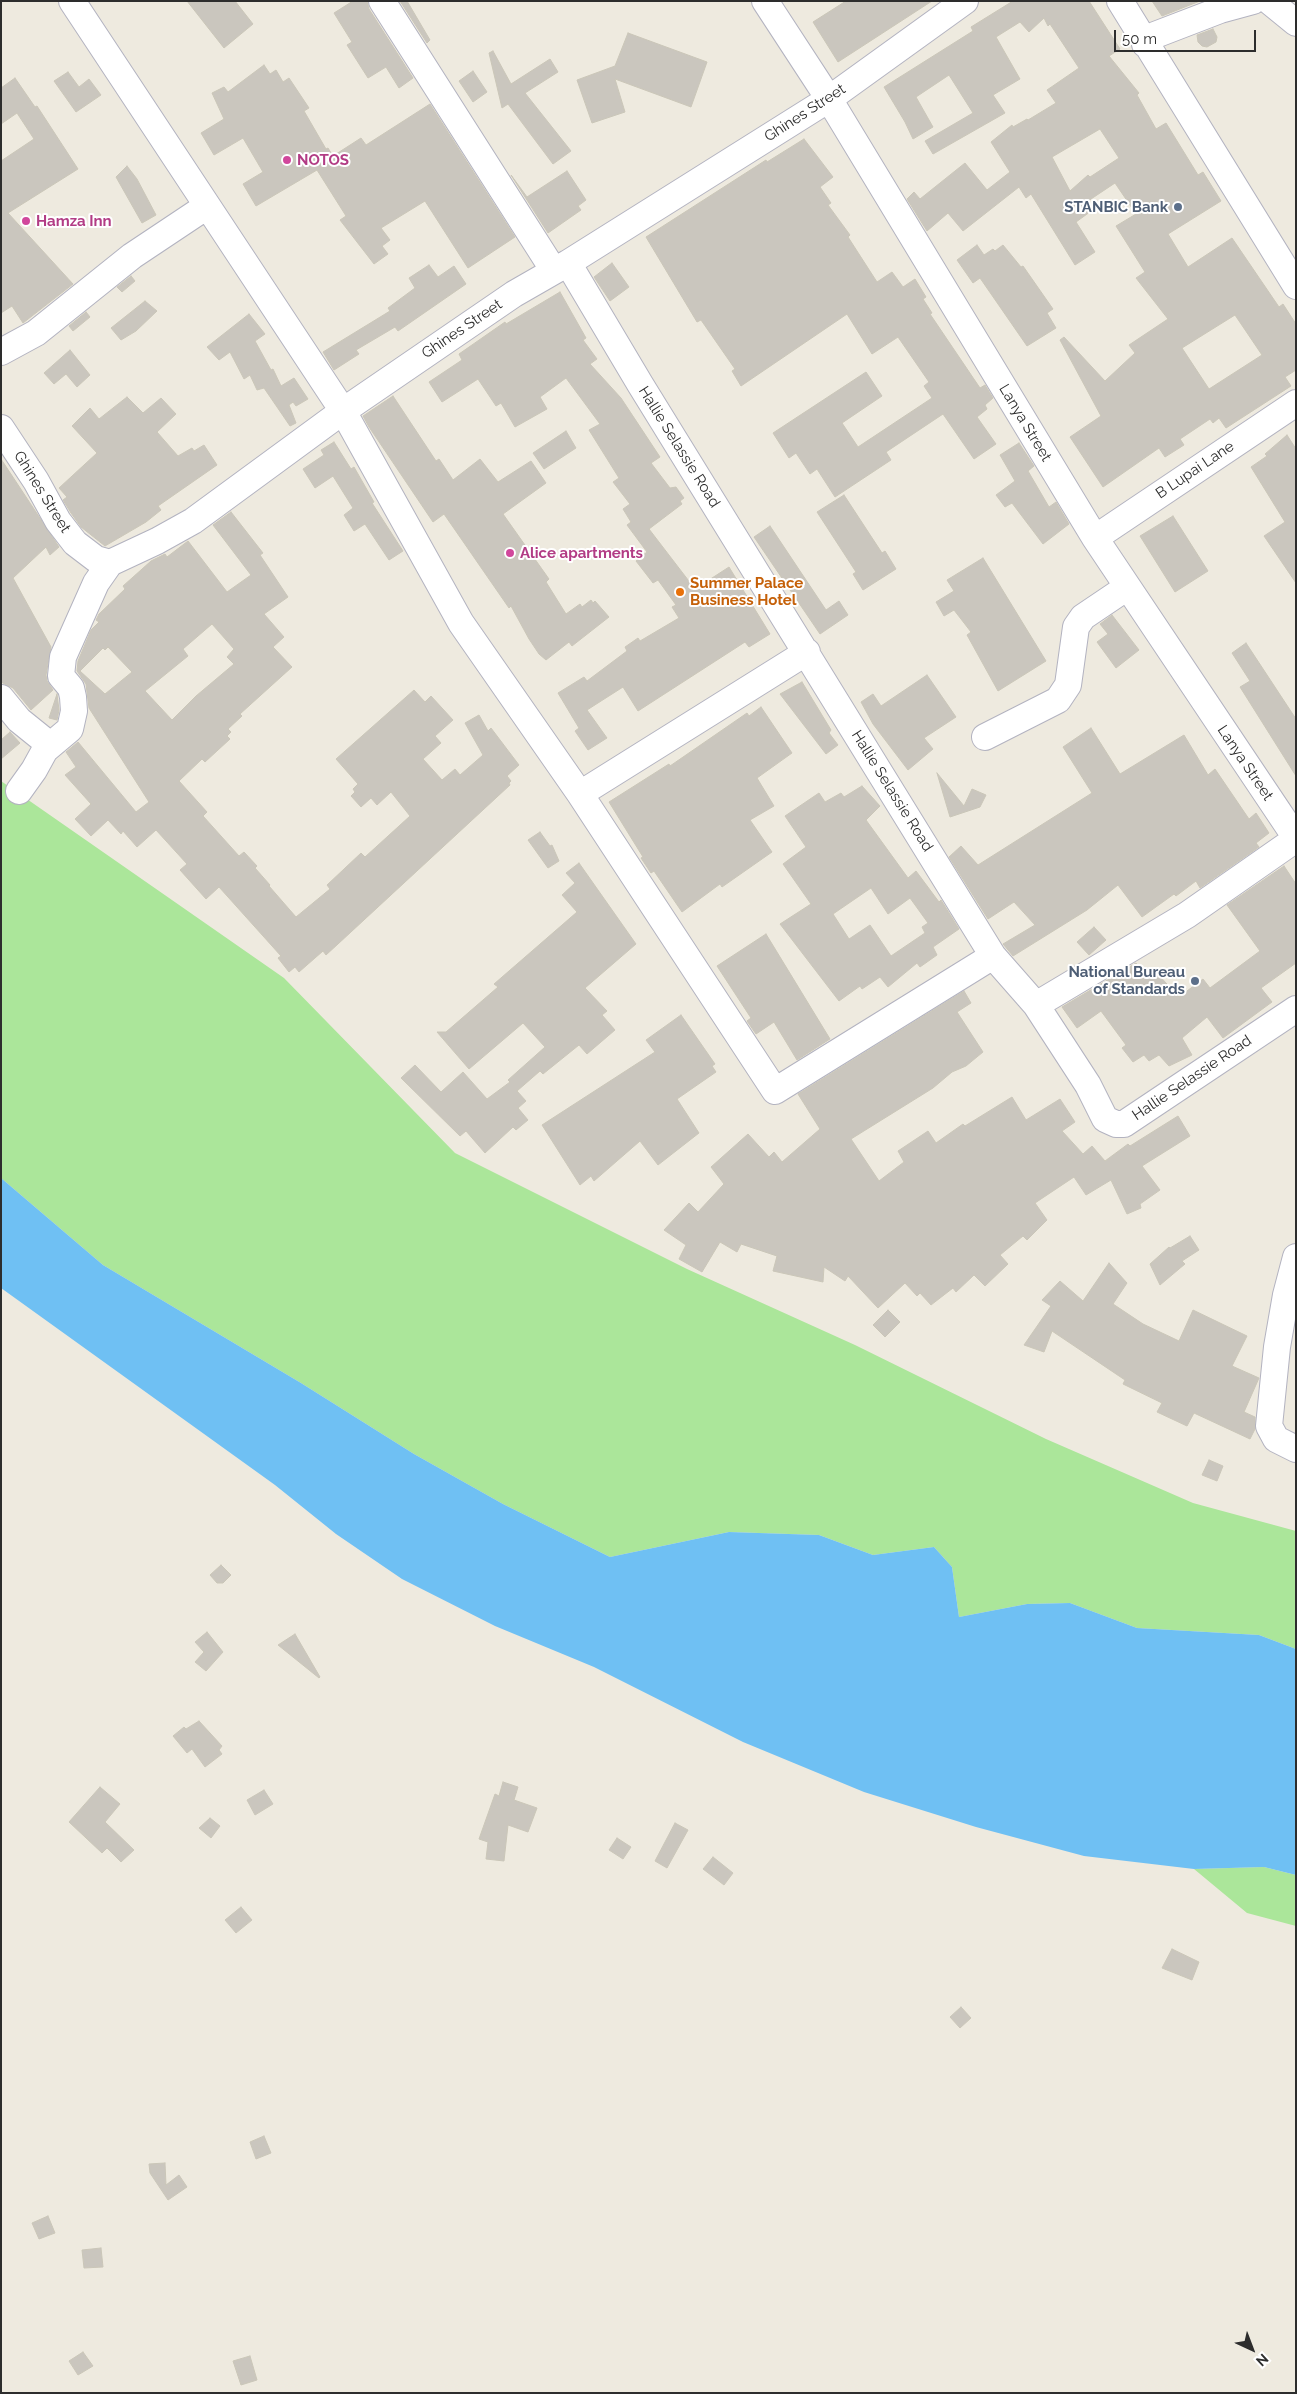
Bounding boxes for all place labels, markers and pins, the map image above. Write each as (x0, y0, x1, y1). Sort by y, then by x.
place label: NOTOS (297, 151, 349, 169)
marker: NOTOS (281, 154, 293, 166)
place label: STANBIC Bank (1064, 198, 1168, 216)
marker: STANBIC Bank (1172, 201, 1184, 213)
place label: Hamza Inn (36, 212, 112, 230)
marker: Hamza Inn (20, 215, 32, 227)
place label: Alice apartments (520, 544, 643, 562)
marker: Alice apartments (504, 547, 516, 559)
place label: Summer Palace Business Hotel (690, 574, 803, 609)
marker: Summer Palace Business Hotel (674, 586, 686, 598)
place label: National Bureau of Standards (1068, 963, 1185, 998)
marker: National Bureau of Standards (1189, 975, 1201, 987)

